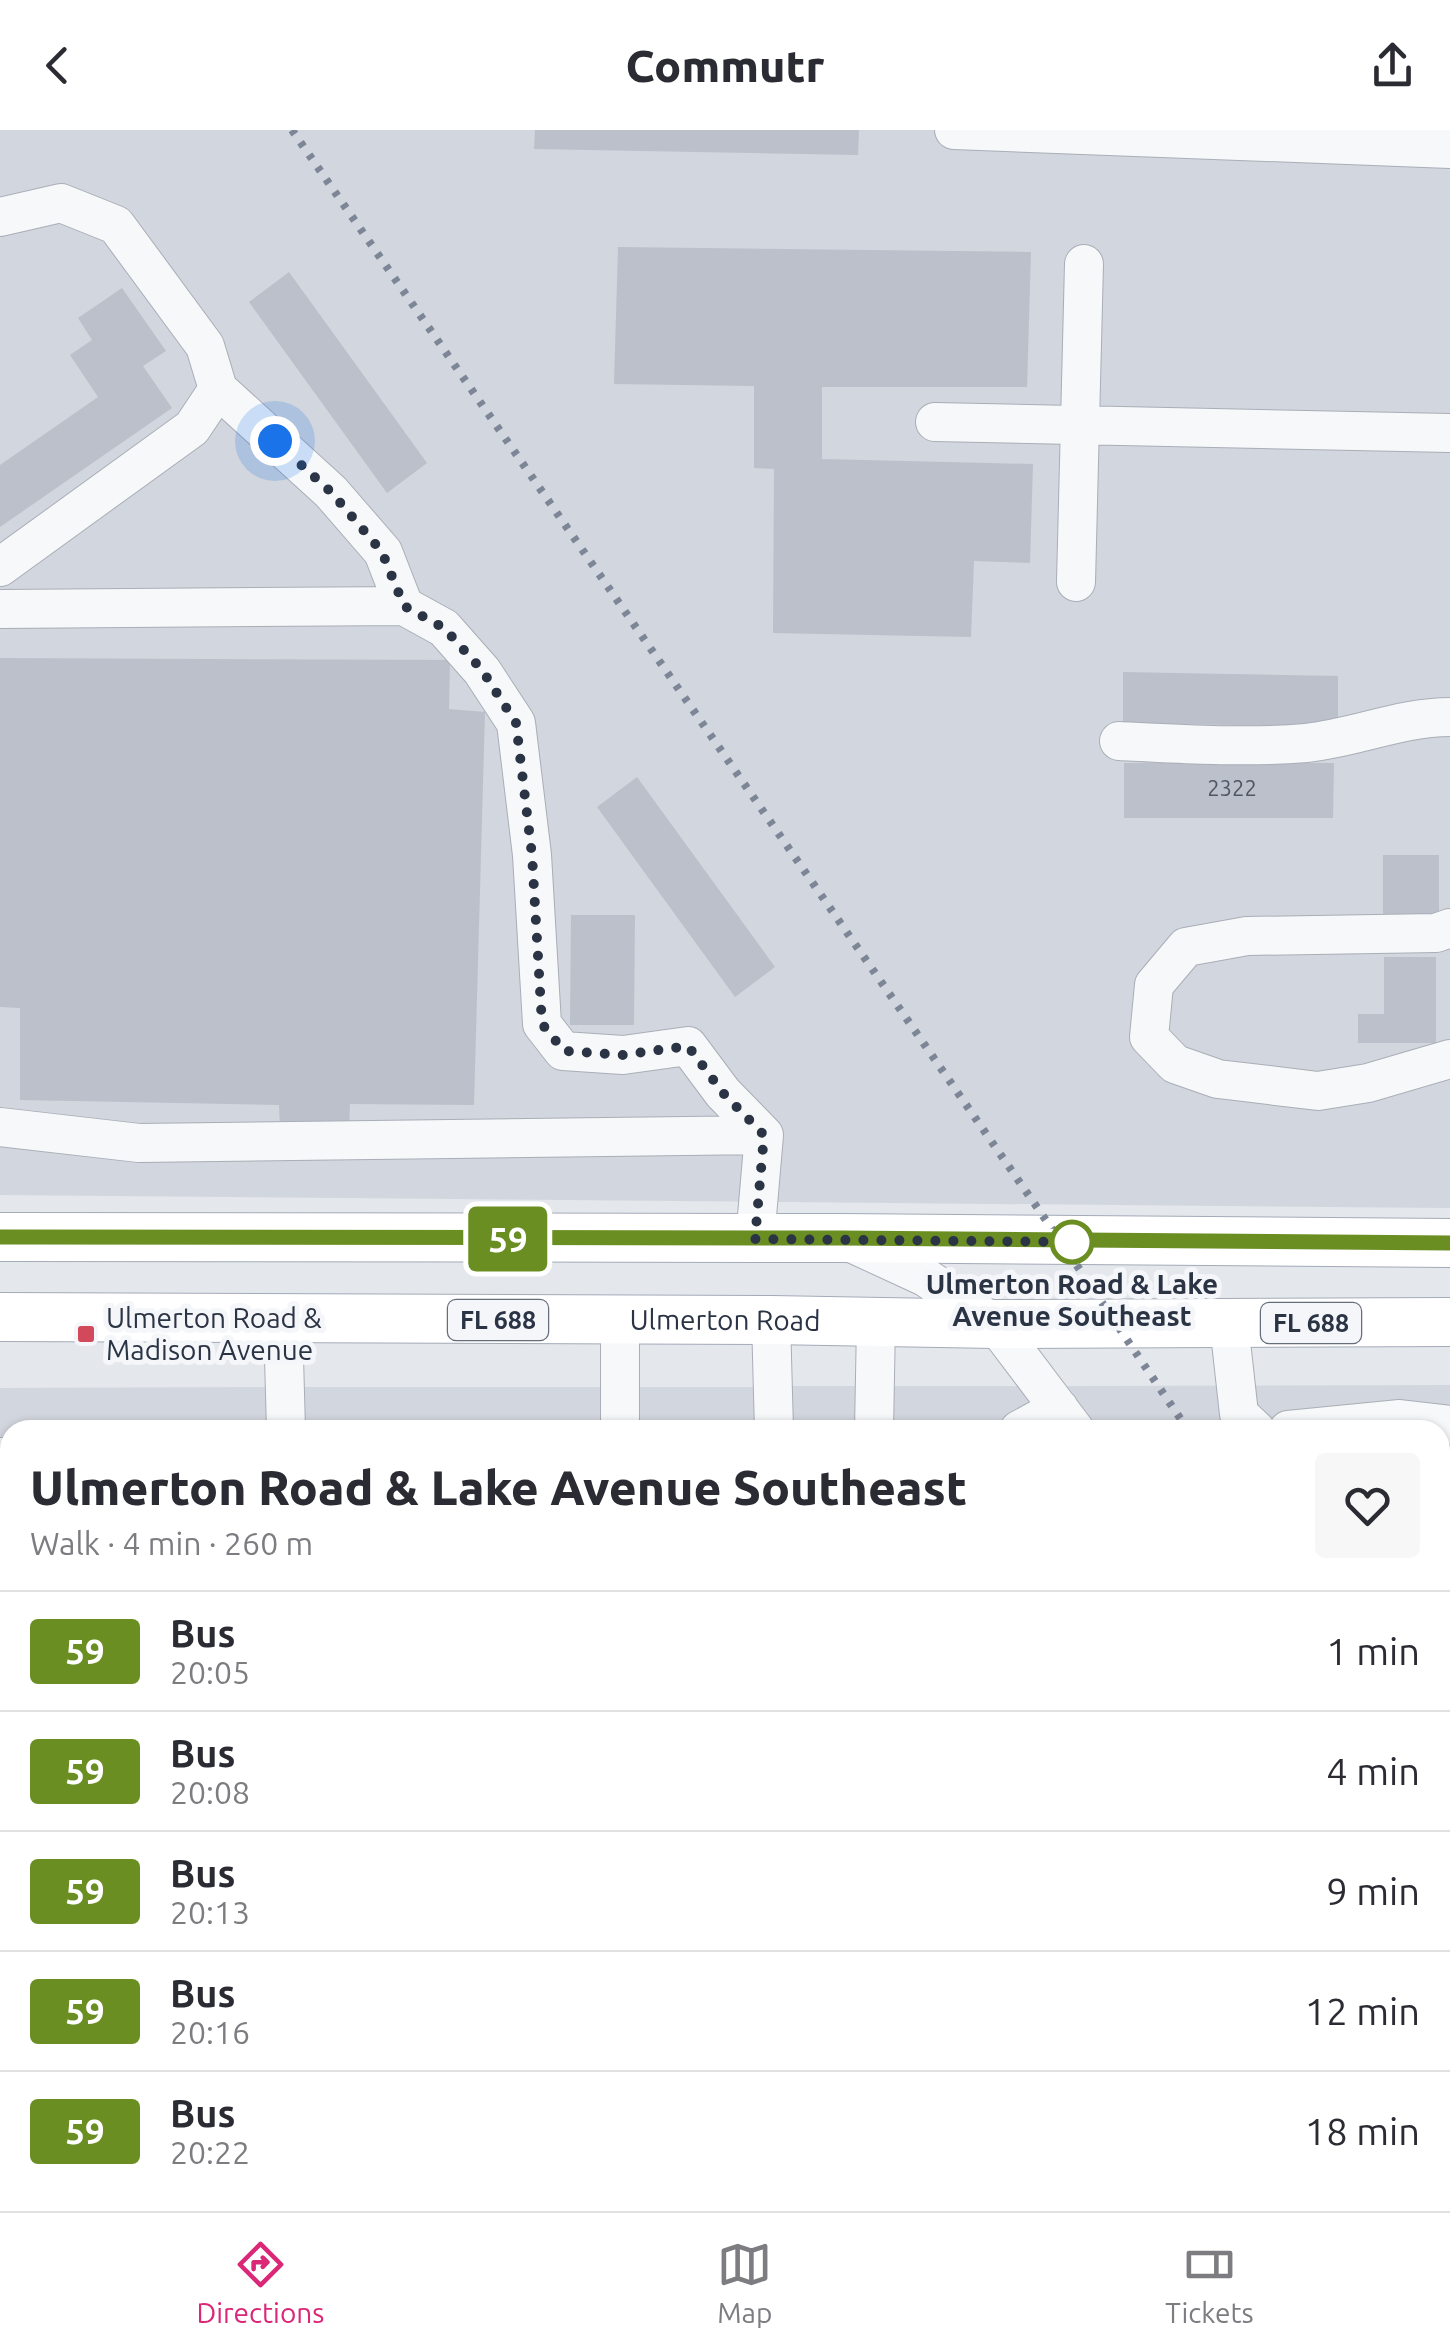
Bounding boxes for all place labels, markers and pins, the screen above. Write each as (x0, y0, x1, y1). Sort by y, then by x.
marker: Ulmerton Road & Lake Avenue Southeast (1051, 1221, 1093, 1263)
place label: Ulmerton Road & Lake Avenue Southeast (926, 1268, 1218, 1331)
place label: Ulmerton Road & Madison Avenue (106, 1302, 322, 1365)
marker: Ulmerton Road & Madison Avenue (75, 1323, 97, 1345)

